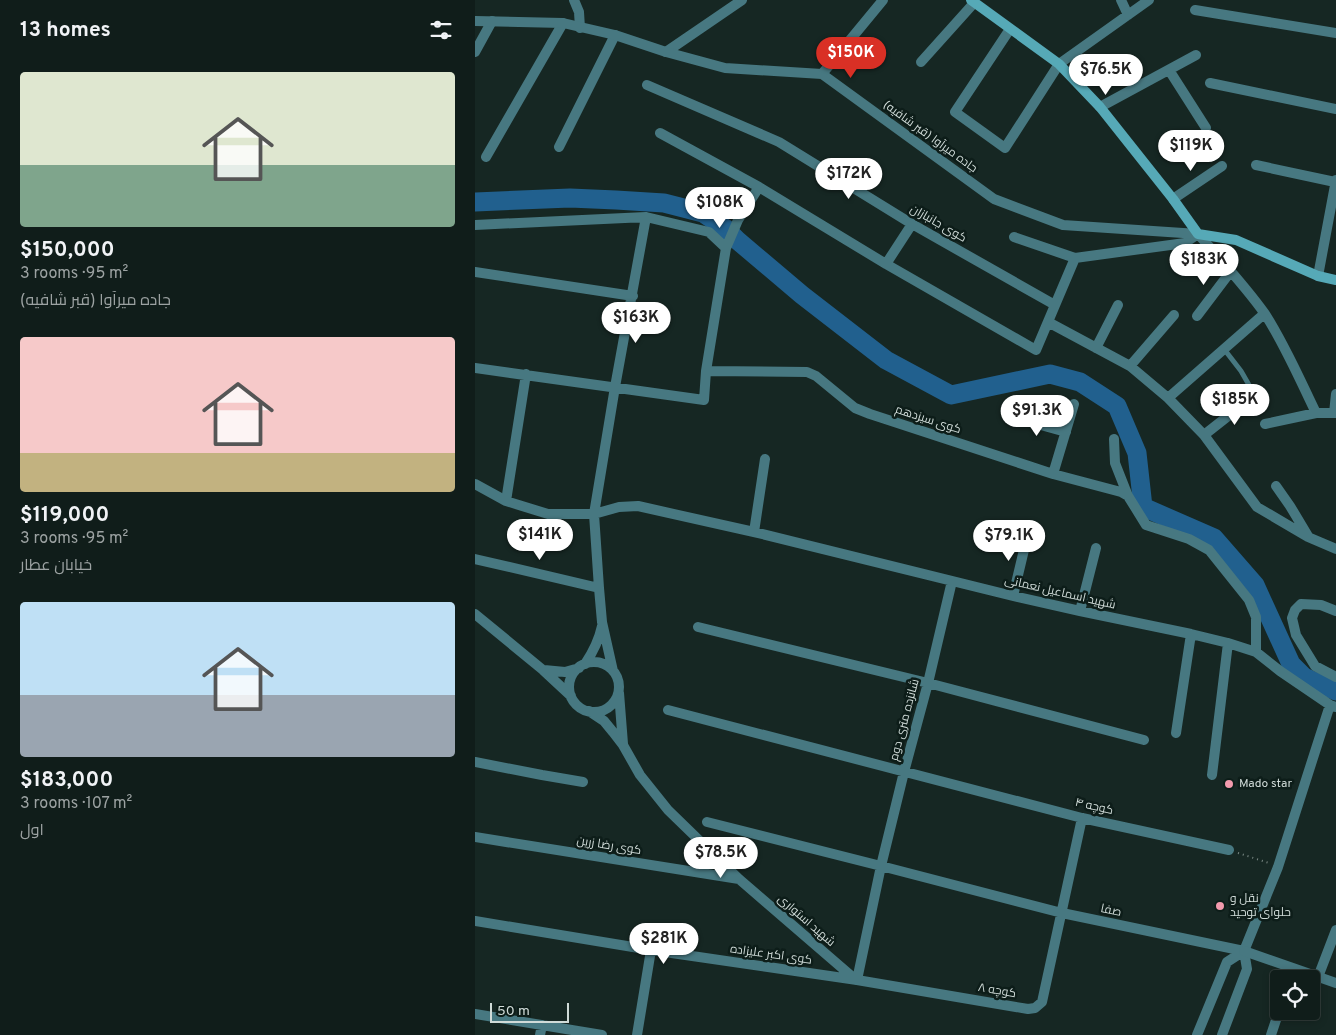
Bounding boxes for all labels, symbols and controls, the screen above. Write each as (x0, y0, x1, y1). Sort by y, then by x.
icon: filters (427, 16, 455, 44)
text: 13 homes (20, 17, 111, 44)
pin: $150K (816, 36, 886, 79)
text: $150K (827, 43, 875, 63)
pin: $76.5K (1065, 54, 1147, 96)
text: $76.5K (1080, 60, 1132, 80)
street label: جاده میرآوا (قبر شافیه) (880, 97, 980, 177)
icon: home (193, 104, 283, 194)
pin: $119K (1156, 130, 1226, 172)
text: $119K (1169, 136, 1213, 156)
pin: $172K (814, 158, 884, 200)
text: $172K (826, 164, 872, 184)
pin: $108K (685, 186, 755, 229)
text: $108K (696, 193, 744, 213)
street label: کوی جانبازان (907, 201, 969, 247)
text: $150,000 (20, 237, 114, 264)
pin: $183K (1169, 244, 1239, 286)
text: $183K (1181, 250, 1227, 270)
text: 3 rooms · 95 m² (20, 264, 128, 284)
text: جاده میرآوا (قبر شافیه) (20, 291, 171, 311)
pin: $163K (601, 302, 671, 344)
text: $163K (613, 308, 659, 328)
icon: home (193, 369, 283, 459)
pin: $185K (1200, 384, 1270, 426)
text: $185K (1211, 390, 1259, 410)
pin: $91.3K (996, 394, 1078, 437)
text: $91.3K (1012, 401, 1062, 421)
street label: کوی سیزدهم (893, 402, 963, 438)
text: $119,000 (20, 502, 109, 529)
pin: $141K (505, 518, 575, 561)
pin: $79.1K (968, 520, 1050, 562)
text: $141K (518, 525, 562, 545)
text: $79.1K (984, 526, 1034, 546)
text: 3 rooms · 95 m² (20, 529, 128, 549)
text: خیابان عطار (20, 556, 92, 576)
street label: شهید اسماعیل نعمانی (1003, 572, 1117, 614)
icon: home (193, 634, 283, 724)
street label: شانزده متری دوم (886, 677, 924, 763)
text: $183,000 (20, 767, 113, 794)
place label: Mado star (1239, 776, 1292, 792)
marker: Mado star (1223, 778, 1235, 790)
text: 3 rooms · 107 m² (20, 794, 132, 814)
street label: کوچه ۴ (1073, 795, 1115, 819)
text: اول (20, 821, 44, 841)
street label: کوی رضا زرین (576, 833, 642, 859)
pin: $78.5K (680, 836, 762, 879)
text: $78.5K (695, 843, 747, 863)
place label: نقل و حلوای توحید (1230, 891, 1291, 921)
street label: شهید استواری (774, 892, 838, 950)
marker: نقل و حلوای توحید (1214, 900, 1226, 912)
street label: صفا (1099, 901, 1123, 921)
pin: $281K (629, 922, 699, 965)
text: $281K (640, 929, 688, 949)
street label: کوی اکبر علیزاده (729, 941, 813, 969)
map controls (1270, 970, 1320, 1020)
button: locate (1270, 970, 1320, 1020)
street label: کوچه ۸ (977, 980, 1017, 1002)
scale bar (490, 1000, 569, 1023)
text: 50 m (497, 1003, 530, 1020)

